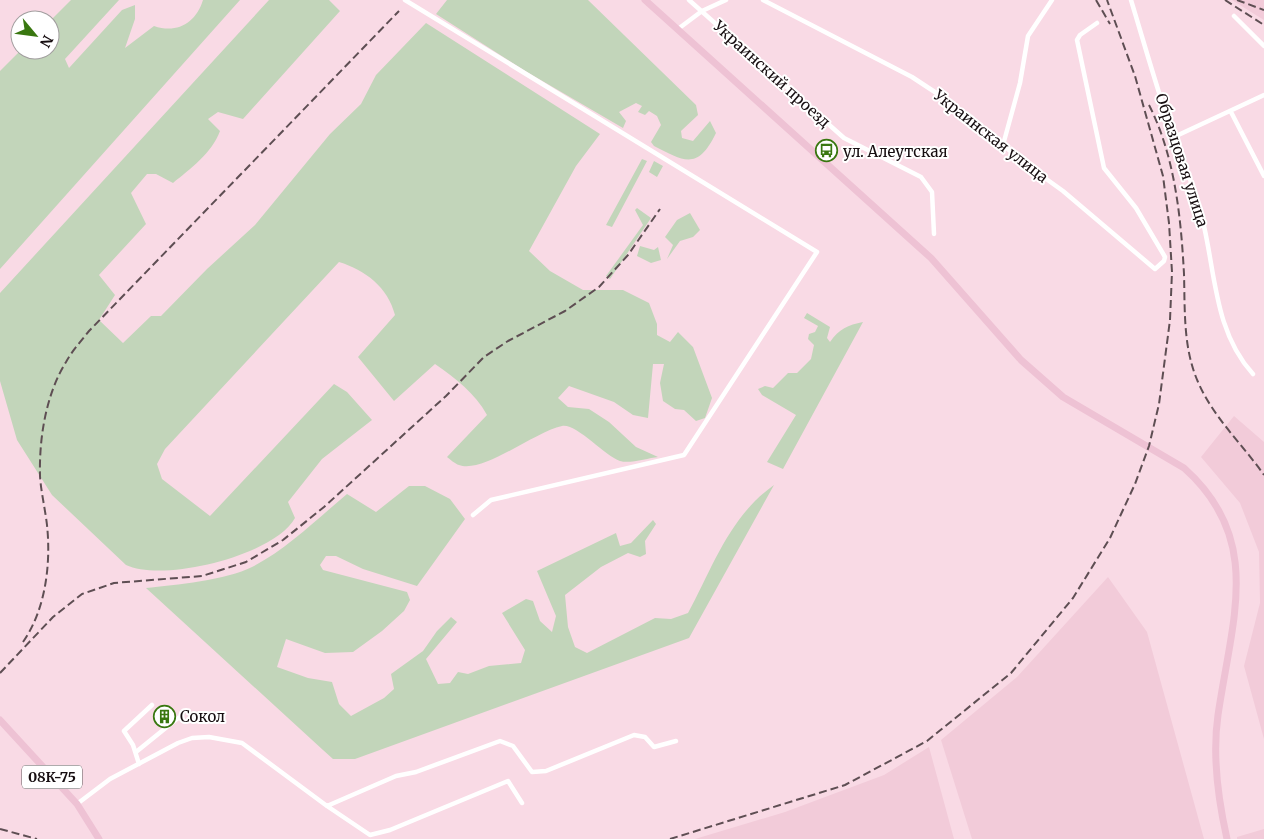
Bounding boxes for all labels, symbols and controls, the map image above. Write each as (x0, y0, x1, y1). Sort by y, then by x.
north arrow (10, 10, 60, 60)
street label: Украинский проезд (709, 16, 834, 132)
text: N (36, 32, 57, 51)
street label: Украинская улица (929, 85, 1052, 187)
street label: Образцовая улица (1151, 91, 1213, 229)
bus stop icon: ул. Алеутская (815, 139, 839, 163)
place label: ул. Алеутская (843, 142, 948, 161)
building icon: Сокол (152, 704, 176, 728)
place label: Сокол (180, 707, 225, 726)
road number: 08К-75 (22, 766, 82, 789)

